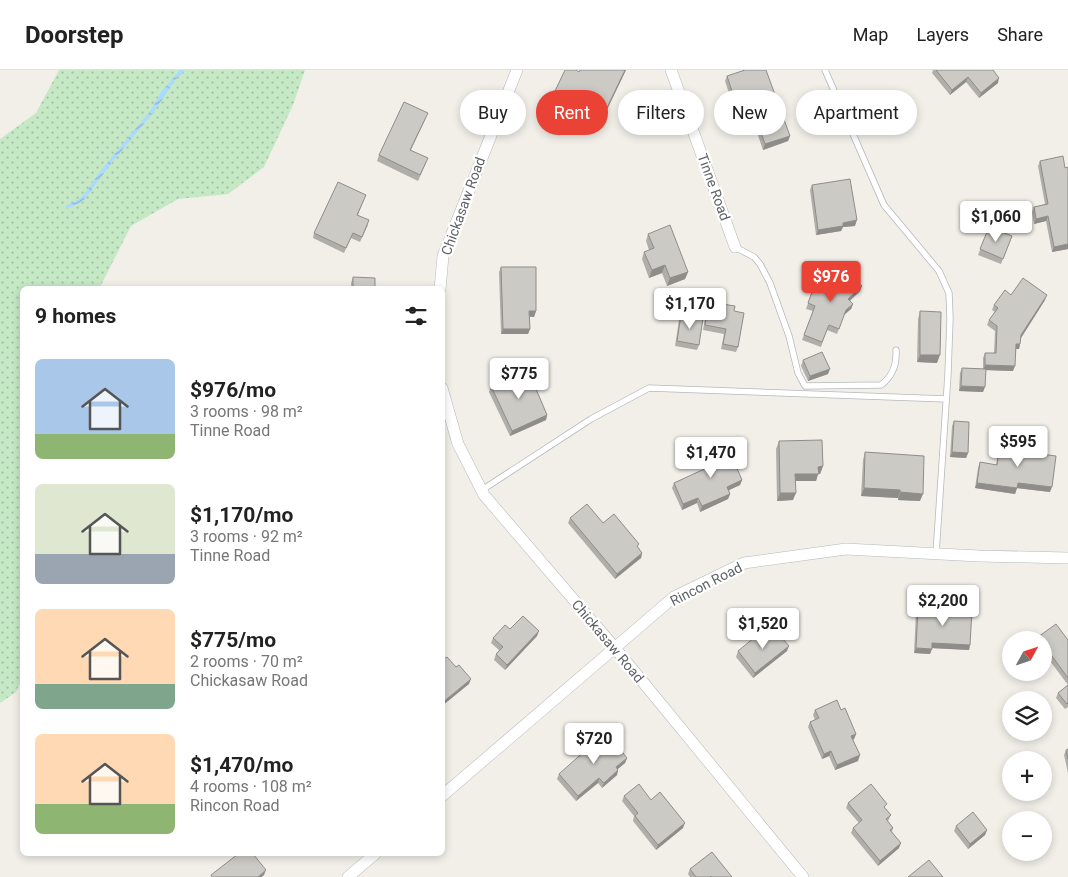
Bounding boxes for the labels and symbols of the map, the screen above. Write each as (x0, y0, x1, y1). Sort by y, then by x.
street label: Tinne Road (694, 151, 734, 223)
street label: Chickasaw Road (438, 155, 488, 257)
pin: $1,060 (955, 200, 1037, 243)
pin: $976 (801, 260, 861, 303)
pin: $1,170 (649, 288, 731, 330)
pin: $775 (489, 358, 549, 400)
pin: $595 (988, 426, 1048, 468)
pin: $1,470 (670, 436, 752, 479)
street label: Rincon Road (667, 559, 745, 609)
pin: $2,200 (902, 584, 984, 627)
street label: Chickasaw Road (569, 596, 647, 686)
pin: $1,520 (722, 608, 804, 650)
north arrow (1002, 631, 1052, 681)
pin: $720 (564, 722, 624, 765)

